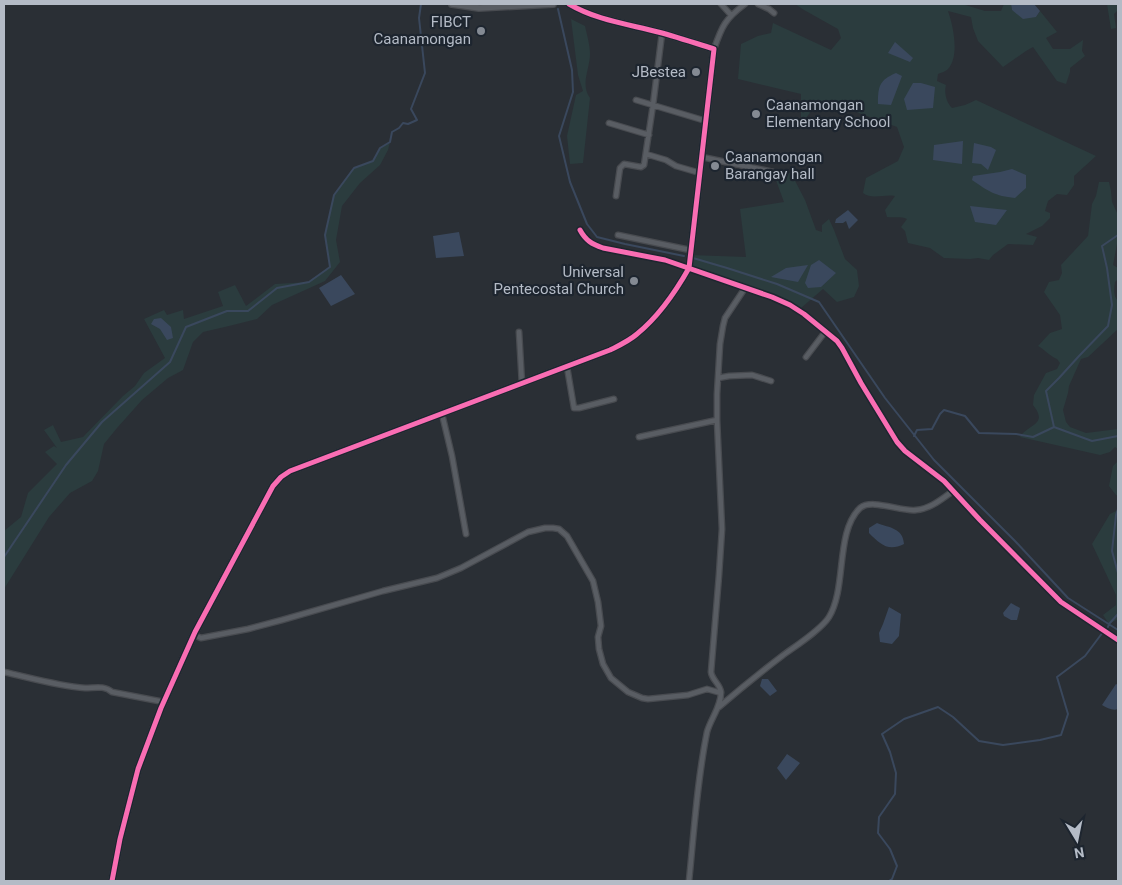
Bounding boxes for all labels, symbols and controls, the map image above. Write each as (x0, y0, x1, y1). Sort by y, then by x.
place label: FIBCT Caanamongan (374, 13, 471, 48)
marker: FIBCT Caanamongan (475, 25, 487, 37)
place label: JBestea (632, 63, 686, 81)
marker: JBestea (690, 66, 702, 78)
place label: Caanamongan Elementary School (766, 96, 890, 131)
marker: Caanamongan Elementary School (750, 108, 762, 120)
place label: Caanamongan Barangay hall (725, 148, 822, 183)
marker: Caanamongan Barangay hall (709, 160, 721, 172)
place label: Universal Pentecostal Church (494, 263, 624, 298)
marker: Universal Pentecostal Church (628, 275, 640, 287)
north arrow (1052, 815, 1102, 865)
text: N (1073, 844, 1086, 862)

